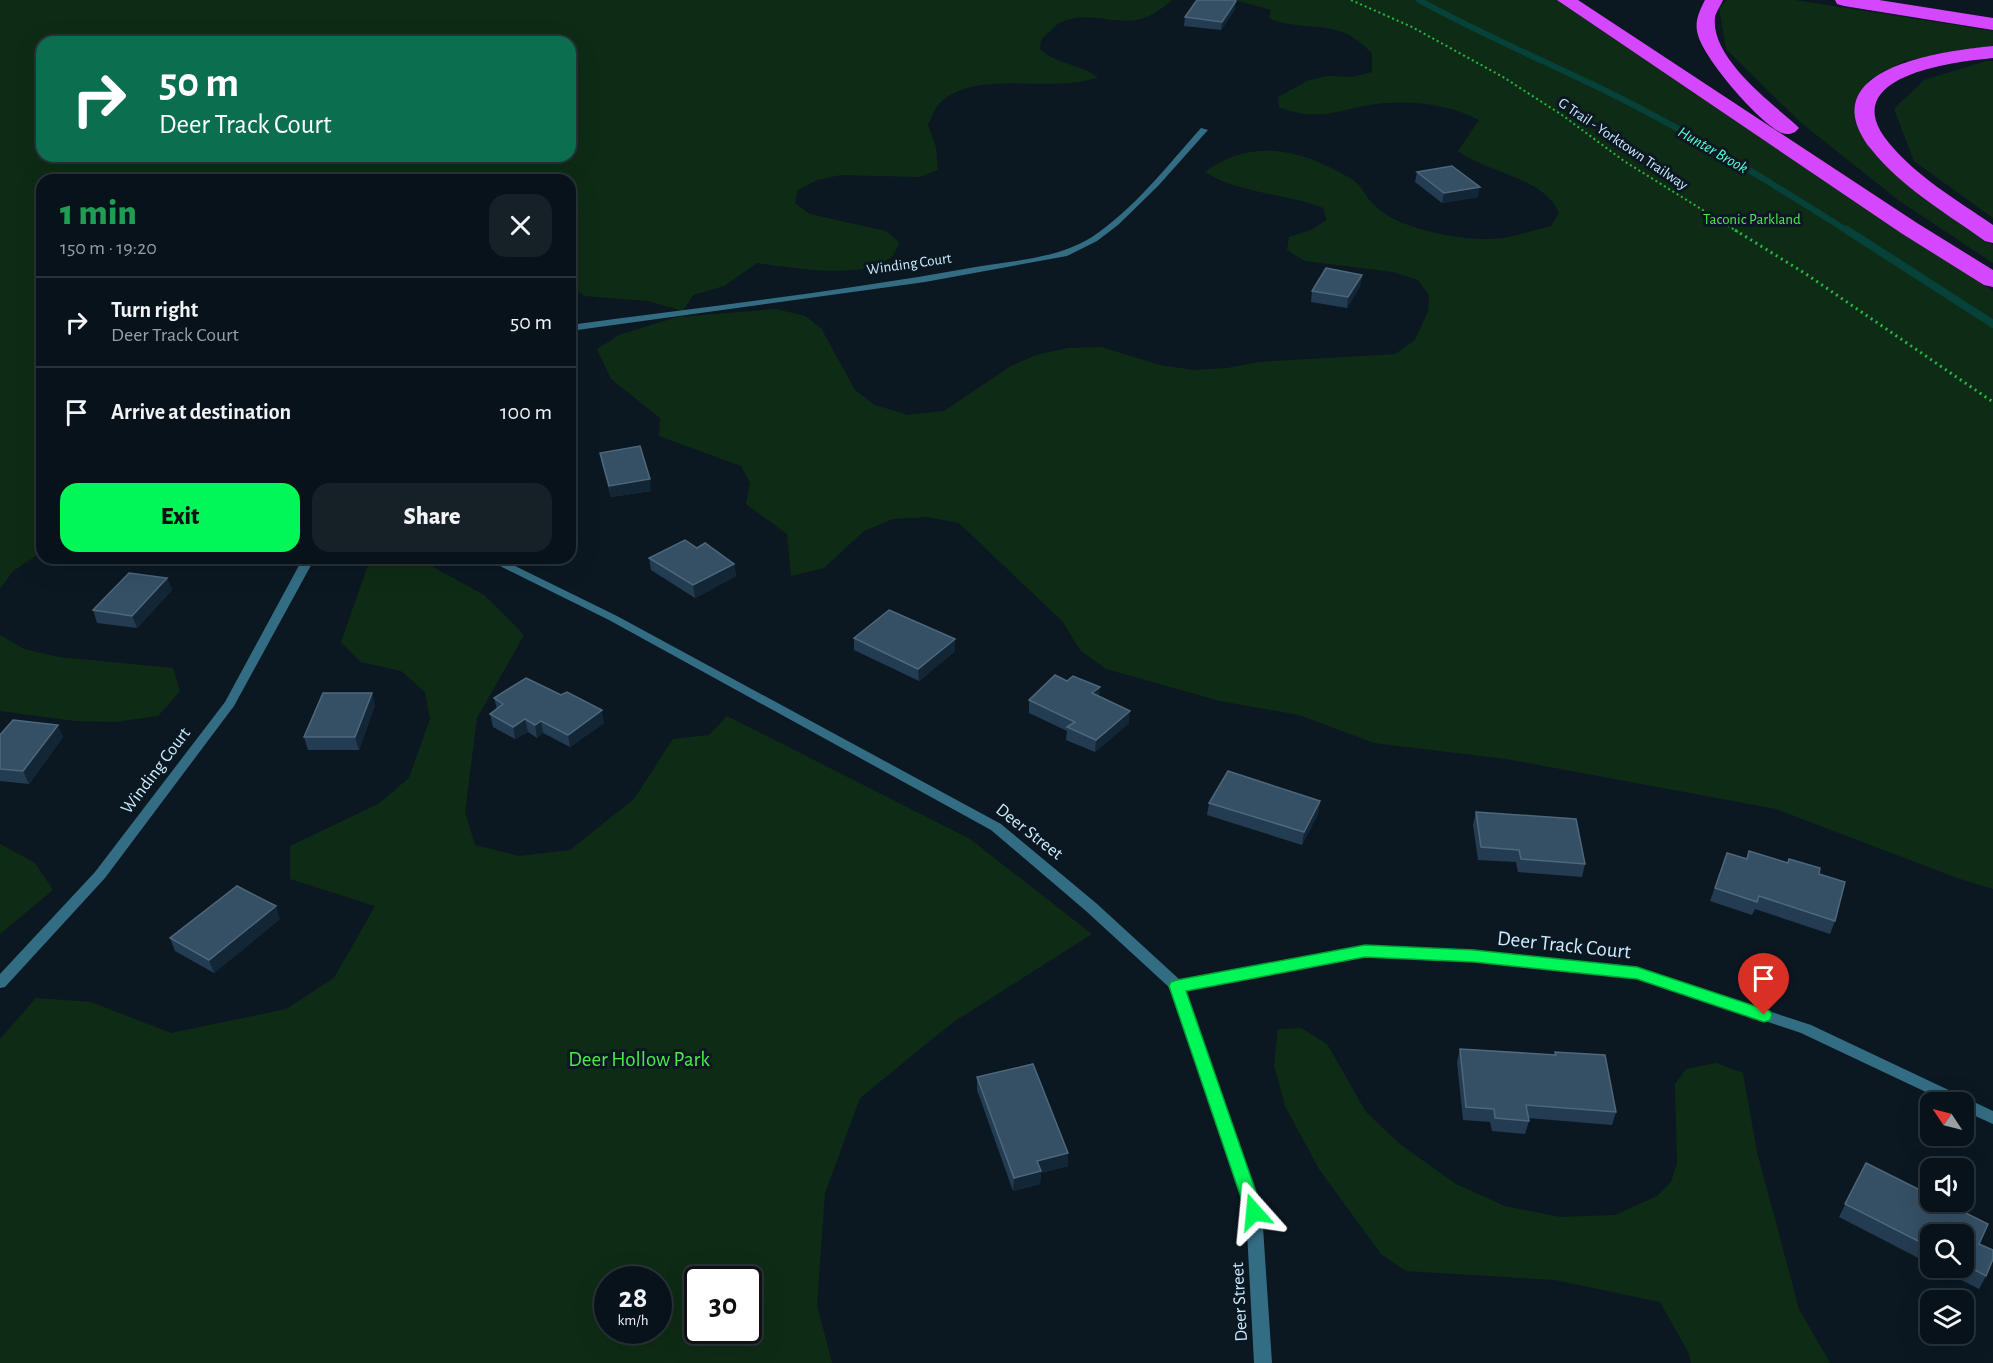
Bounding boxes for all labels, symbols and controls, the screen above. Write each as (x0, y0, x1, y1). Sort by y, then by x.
icon: right (60, 60, 138, 138)
text: 50 m (159, 62, 239, 104)
street label: G Trail - Yorktown Trailway (1556, 95, 1691, 193)
text: Deer Track Court (159, 111, 332, 138)
water label: Hunter Brook (1675, 124, 1751, 176)
button: close (489, 194, 552, 257)
text: 1 min (60, 195, 137, 231)
park label: Taconic Parkland (1703, 212, 1801, 227)
text: 150 m · 19:20 (60, 238, 157, 258)
street label: Winding Court (866, 251, 953, 277)
text: Turn right (111, 299, 198, 321)
icon: right (60, 306, 93, 339)
text: 50 m (510, 311, 552, 333)
text: Deer Track Court (111, 325, 239, 345)
icon: arrive (60, 396, 93, 429)
text: Arrive at destination (111, 401, 291, 423)
text: 100 m (500, 401, 552, 423)
button: Exit (60, 483, 300, 552)
button: Share (312, 483, 552, 552)
street label: Winding Court (118, 724, 194, 817)
street label: Deer Street (992, 800, 1066, 864)
street label: Deer Track Court (1496, 928, 1632, 962)
pin (1738, 953, 1789, 1015)
icon: arrive (1747, 962, 1780, 995)
park label: Deer Hollow Park (568, 1049, 710, 1070)
north arrow (1920, 1092, 1974, 1146)
map controls (1920, 1092, 1974, 1344)
button: sound (1920, 1158, 1974, 1212)
position arrow (1222, 1180, 1286, 1244)
button: search (1920, 1224, 1974, 1278)
street label: Deer Street (1229, 1262, 1251, 1342)
speed limit sign: 30 (684, 1266, 762, 1344)
text: 28 (619, 1283, 647, 1313)
button: layers (1920, 1290, 1974, 1344)
text: km/h (618, 1313, 648, 1328)

